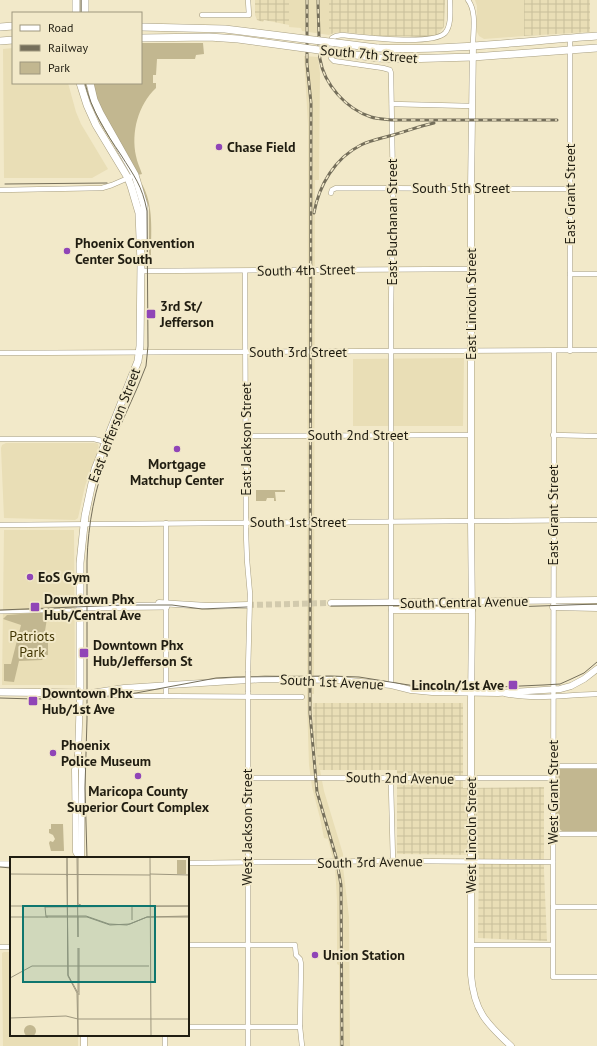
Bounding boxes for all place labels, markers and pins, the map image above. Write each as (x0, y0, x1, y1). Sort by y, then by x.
place label: Chase Field (227, 138, 296, 156)
marker: Chase Field (214, 142, 224, 152)
place label: Phoenix Convention Center South (75, 234, 195, 268)
marker: Phoenix Convention Center South (62, 246, 72, 256)
place label: 3rd St/ Jefferson (159, 297, 214, 331)
marker: 3rd St/ Jefferson (145, 308, 157, 320)
marker: Mortgage Matchup Center (172, 444, 182, 454)
place label: Mortgage Matchup Center (130, 455, 224, 489)
place label: EoS Gym (38, 568, 90, 586)
marker: EoS Gym (25, 572, 35, 582)
place label: Downtown Phx Hub/Central Ave (44, 590, 141, 624)
marker: Downtown Phx Hub/Central Ave (29, 601, 41, 613)
place label: Downtown Phx Hub/Jefferson St (93, 636, 193, 670)
marker: Downtown Phx Hub/Jefferson St (78, 647, 90, 659)
place label: Lincoln/1st Ave (412, 676, 504, 694)
marker: Lincoln/1st Ave (507, 679, 519, 691)
place label: Downtown Phx Hub/1st Ave (42, 684, 133, 718)
marker: Downtown Phx Hub/1st Ave (27, 695, 39, 707)
place label: Phoenix Police Museum (61, 736, 151, 770)
marker: Phoenix Police Museum (48, 748, 58, 758)
marker: Maricopa County Superior Court Complex (133, 771, 143, 781)
place label: Maricopa County Superior Court Complex (67, 782, 210, 816)
place label: Union Station (323, 946, 405, 964)
marker: Union Station (310, 950, 320, 960)

